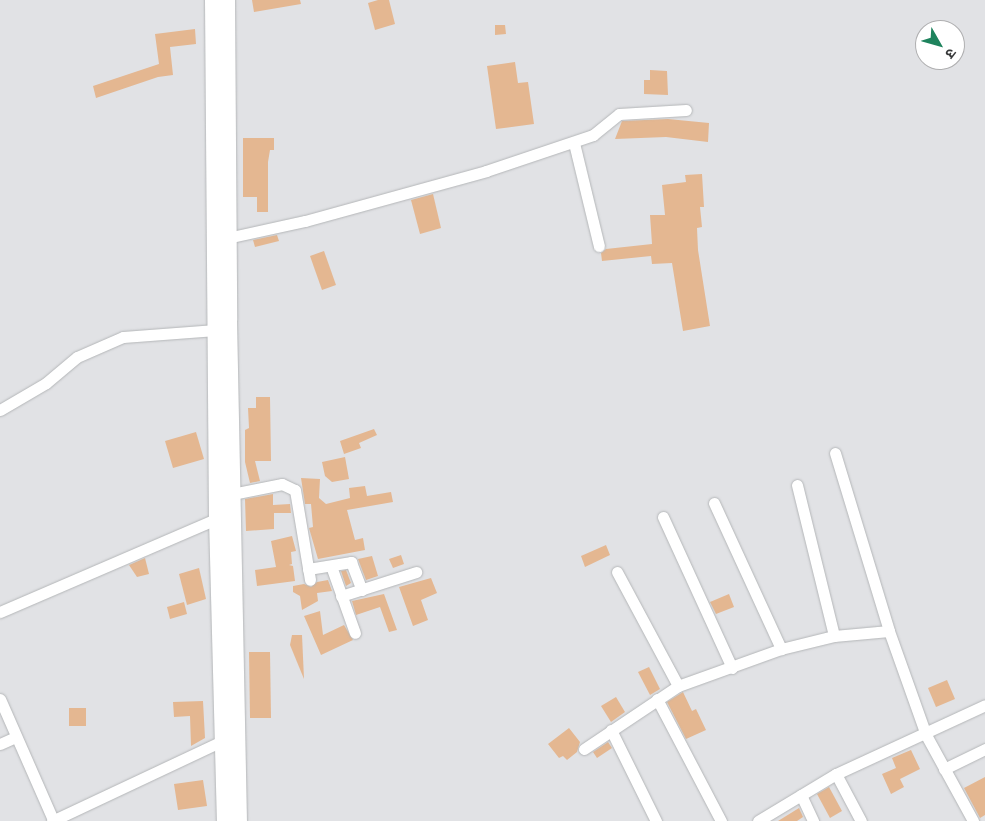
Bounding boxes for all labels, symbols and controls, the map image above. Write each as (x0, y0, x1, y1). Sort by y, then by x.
north arrow (915, 20, 965, 70)
text: उ (941, 45, 961, 62)

